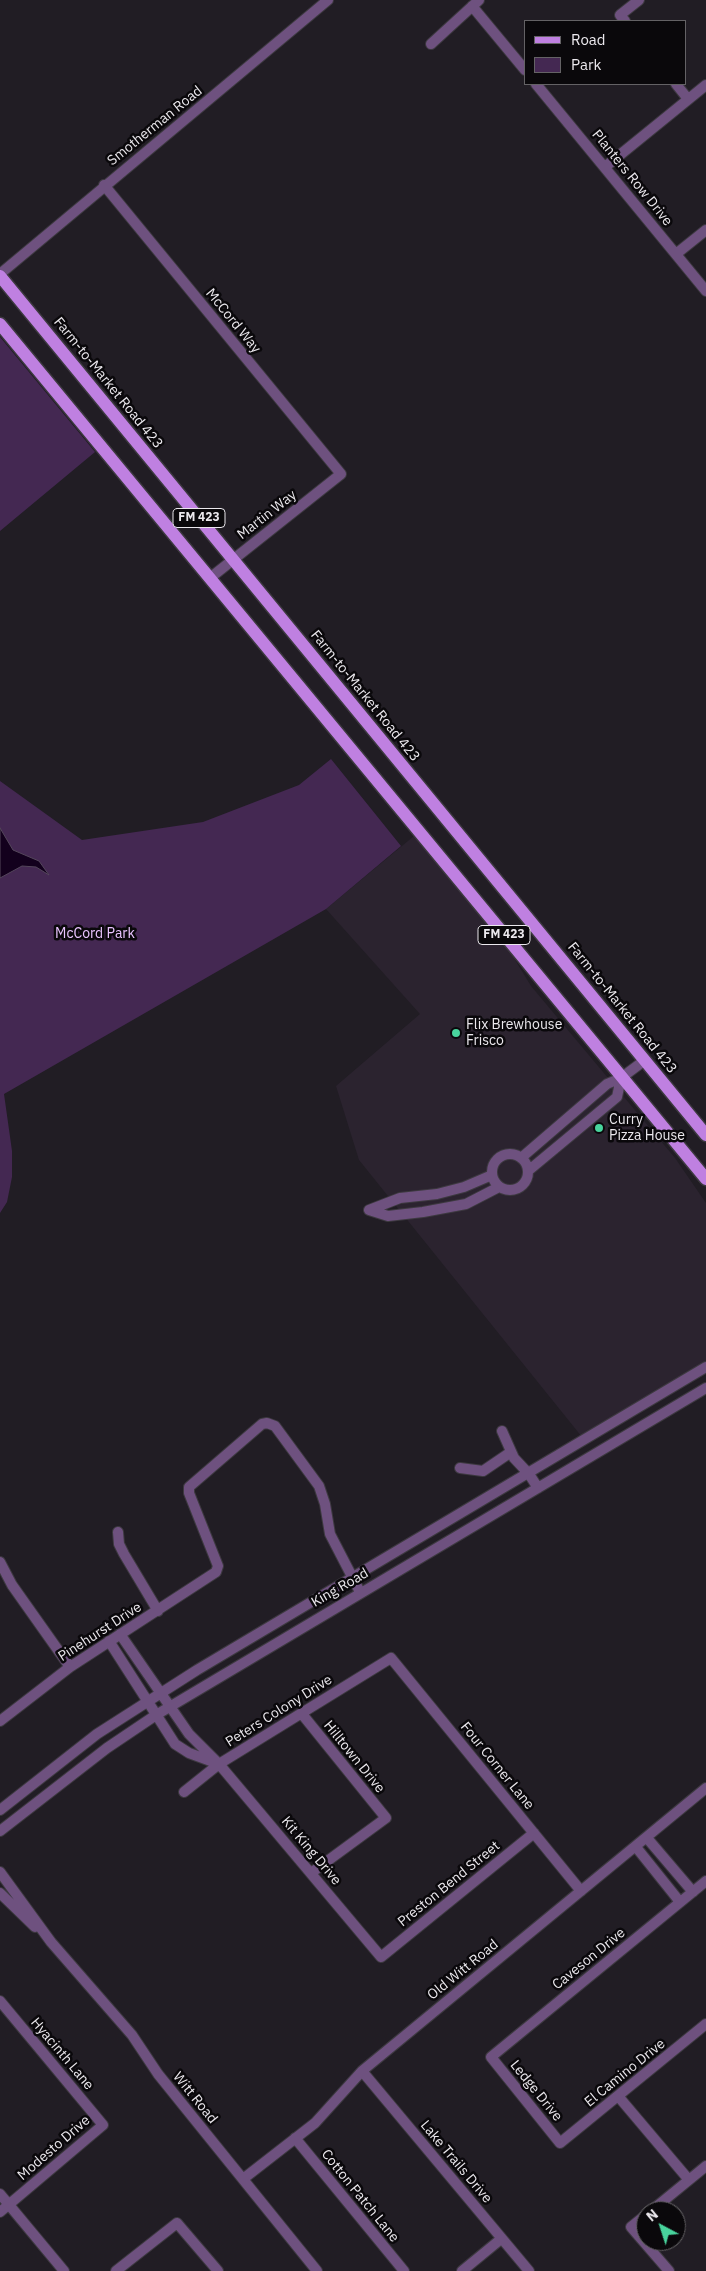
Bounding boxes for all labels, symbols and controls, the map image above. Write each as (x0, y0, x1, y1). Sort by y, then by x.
legend (524, 20, 686, 85)
text: Road (571, 30, 606, 49)
text: Park (571, 55, 601, 74)
street label: Smotherman Road (104, 83, 206, 169)
street label: Planters Row Drive (588, 127, 676, 229)
street label: McCord Way (202, 285, 264, 357)
street label: Farm-to-Market Road 423 (50, 314, 166, 452)
street label: Martin Way (234, 487, 300, 543)
road number: FM 423 (173, 508, 225, 528)
street label: Farm-to-Market Road 423 (307, 627, 423, 765)
park label: McCord Park (55, 926, 135, 942)
road number: FM 423 (478, 926, 530, 944)
street label: Farm-to-Market Road 423 (564, 939, 680, 1077)
place label: Flix Brewhouse Frisco (466, 1017, 562, 1050)
marker: Flix Brewhouse Frisco (450, 1027, 462, 1039)
place label: Curry Pizza House (609, 1112, 685, 1144)
marker: Curry Pizza House (593, 1122, 605, 1134)
street label: King Road (308, 1565, 372, 1611)
street label: Pinehurst Drive (55, 1599, 145, 1665)
street label: Peters Colony Drive (223, 1671, 335, 1751)
street label: Hilltown Drive (320, 1718, 388, 1796)
street label: Four Corner Lane (457, 1719, 537, 1813)
street label: Kit King Drive (278, 1813, 344, 1889)
street label: Preston Bend Street (395, 1838, 503, 1930)
street label: Caveson Drive (549, 1924, 629, 1994)
street label: Old Witt Road (424, 1936, 502, 2004)
street label: Hyacinth Lane (27, 2015, 97, 2093)
street label: El Camino Drive (581, 2035, 669, 2111)
street label: Ledge Drive (506, 2057, 566, 2125)
street label: Witt Road (169, 2069, 221, 2127)
street label: Modesto Drive (14, 2112, 94, 2184)
street label: Lake Trails Drive (417, 2117, 495, 2207)
street label: Cotton Patch Lane (317, 2146, 403, 2246)
north arrow (636, 2201, 686, 2251)
text: N (642, 2205, 662, 2225)

